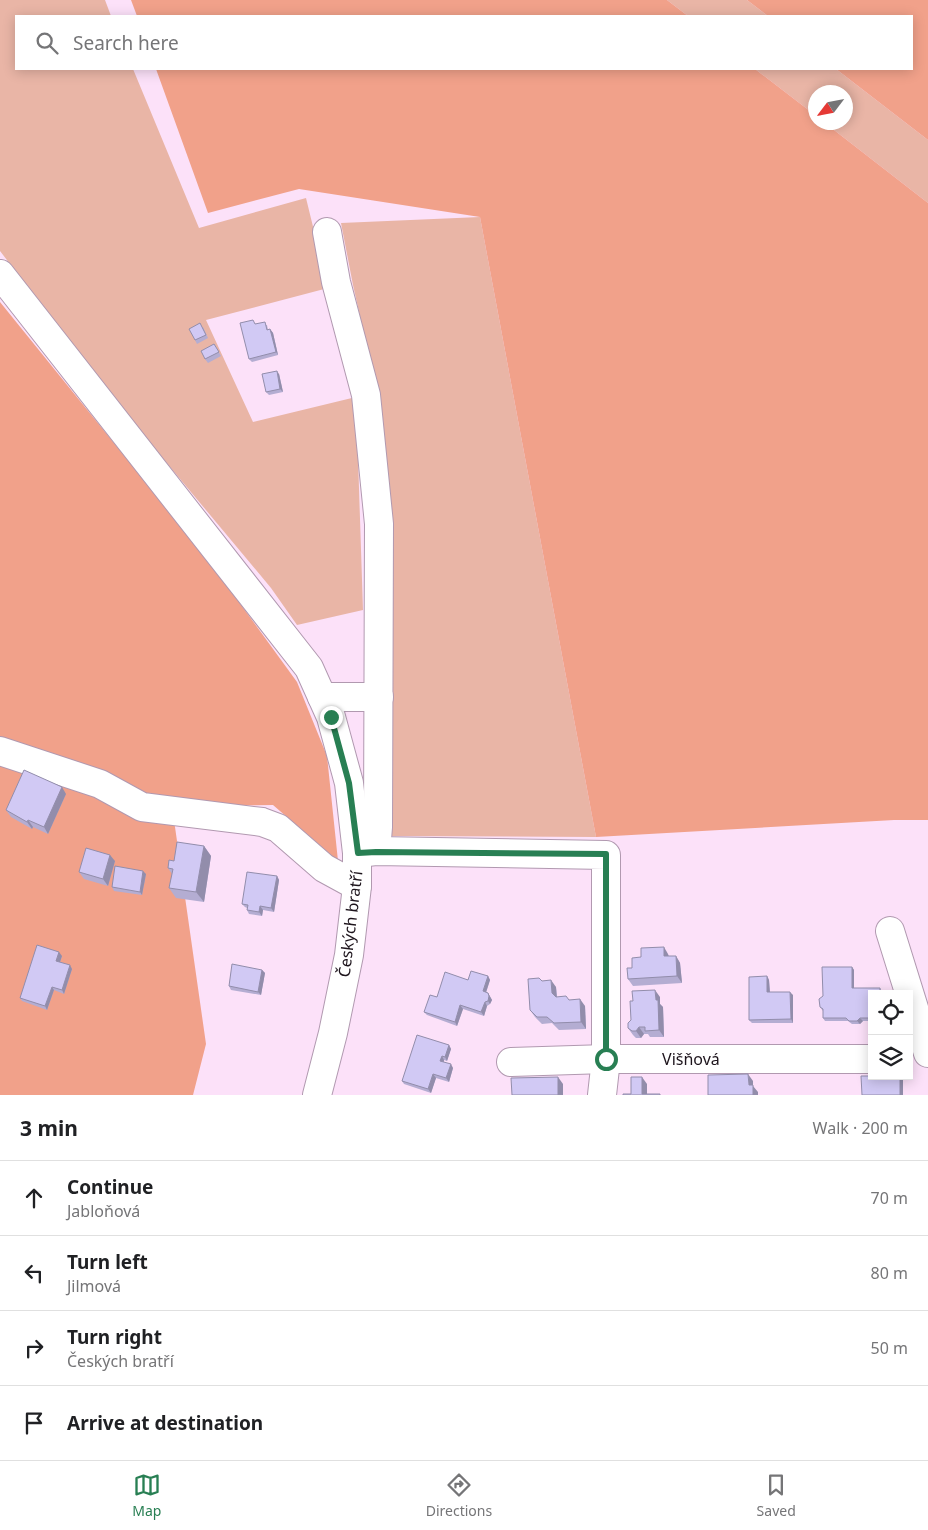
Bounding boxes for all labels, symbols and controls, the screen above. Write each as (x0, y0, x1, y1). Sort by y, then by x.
search box (15, 15, 913, 70)
icon: search (33, 29, 61, 57)
text: Search here (73, 30, 179, 56)
north arrow (808, 85, 853, 130)
route end (320, 706, 343, 729)
street label: Českých bratří (333, 869, 368, 978)
map controls (868, 990, 913, 1080)
button: locate (868, 990, 913, 1035)
button: layers (868, 1035, 913, 1080)
route start (595, 1048, 618, 1071)
street label: Višňová (662, 1048, 720, 1070)
text: 3 min (20, 1114, 78, 1142)
text: Walk · 200 m (813, 1117, 908, 1139)
text: Continue (67, 1174, 153, 1200)
icon: ahead (20, 1184, 48, 1212)
text: 70 m (871, 1187, 908, 1209)
text: Jabloňová (67, 1200, 140, 1222)
text: Turn left (67, 1249, 148, 1275)
icon: left (20, 1259, 48, 1287)
text: 80 m (871, 1262, 908, 1284)
text: Jilmová (67, 1275, 121, 1297)
text: Turn right (67, 1324, 162, 1350)
icon: right (20, 1334, 48, 1362)
text: 50 m (871, 1337, 908, 1359)
text: Českých bratří (67, 1350, 174, 1372)
icon: arrive (20, 1409, 48, 1437)
text: Arrive at destination (67, 1410, 263, 1436)
tab: Map (132, 1471, 161, 1520)
tab: Directions (426, 1471, 492, 1520)
tab: Saved (757, 1471, 796, 1520)

